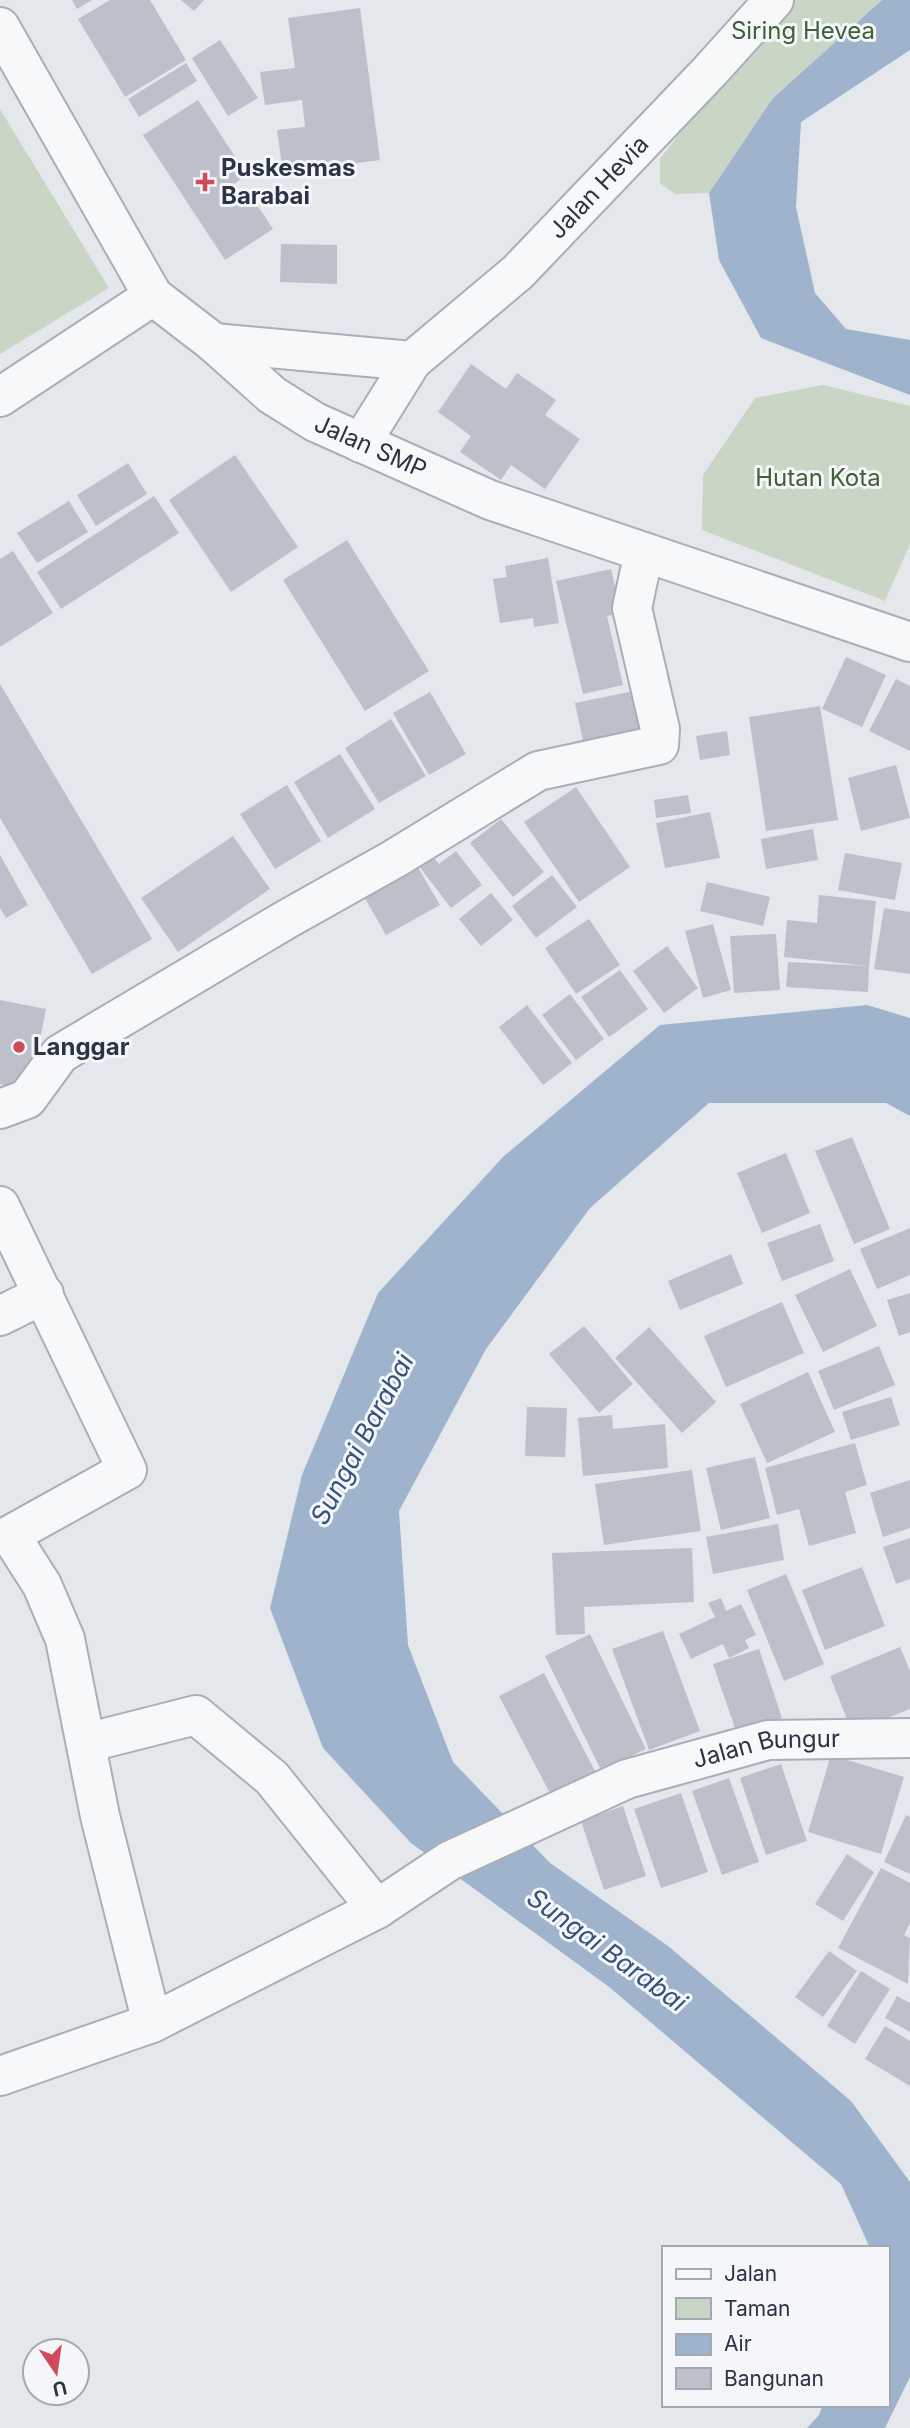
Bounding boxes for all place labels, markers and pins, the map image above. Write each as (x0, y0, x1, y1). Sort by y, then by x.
place label: Puskesmas Barabai (221, 153, 355, 210)
marker: Puskesmas Barabai (195, 172, 215, 192)
place label: Langgar (33, 1032, 130, 1061)
marker: Langgar (11, 1039, 27, 1055)

